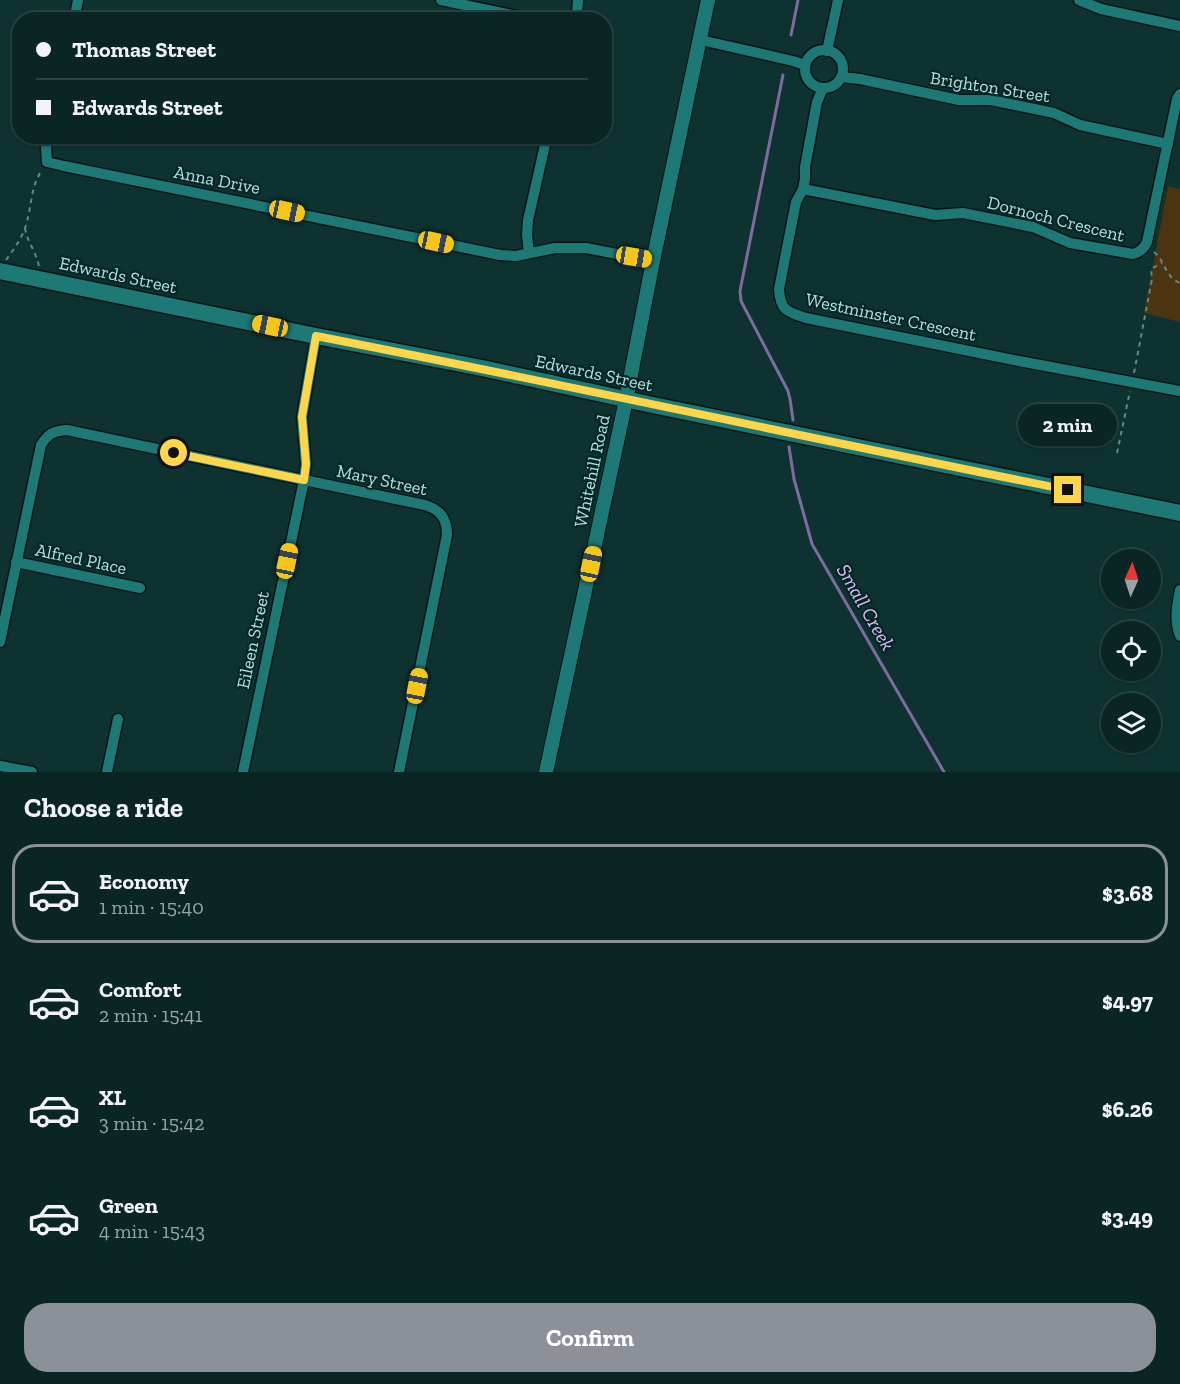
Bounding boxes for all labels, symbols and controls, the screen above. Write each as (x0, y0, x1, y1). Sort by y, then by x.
text: Thomas Street (72, 36, 216, 63)
street label: Brighton Street (928, 67, 1052, 107)
text: Edwards Street (72, 94, 222, 121)
street label: Anna Drive (172, 161, 262, 199)
street label: Dornoch Crescent (985, 191, 1127, 247)
car (268, 198, 306, 224)
car (417, 229, 455, 255)
car (615, 245, 653, 269)
street label: Edwards Street (57, 252, 179, 298)
street label: Westminster Crescent (804, 288, 978, 346)
car (251, 313, 289, 339)
street label: Edwards Street (533, 350, 655, 396)
callout: 2 min (1018, 403, 1118, 445)
street label: Whitehill Road (569, 413, 615, 529)
text: 2 min (1043, 413, 1092, 437)
route start (160, 439, 187, 466)
street label: Mary Street (335, 460, 430, 500)
route end (1054, 476, 1081, 503)
street label: Alfred Place (33, 539, 129, 579)
car (274, 542, 300, 580)
car (578, 545, 604, 583)
north arrow (1101, 549, 1161, 609)
map controls (1101, 549, 1161, 753)
water label: Small Creek (832, 559, 900, 655)
street label: Eileen Street (232, 589, 274, 691)
button: locate (1101, 621, 1161, 681)
car (405, 667, 429, 705)
button: layers (1101, 693, 1161, 753)
text: Choose a ride (24, 792, 183, 824)
icon: car (27, 867, 81, 921)
text: Economy (99, 868, 189, 895)
text: $3.68 (1102, 880, 1153, 907)
text: 1 min · 15:40 (99, 895, 204, 919)
icon: car (27, 975, 81, 1029)
text: Comfort (99, 976, 181, 1003)
text: $4.97 (1102, 988, 1153, 1015)
text: 2 min · 15:41 (99, 1003, 203, 1027)
icon: car (27, 1083, 81, 1137)
text: XL (99, 1084, 126, 1111)
text: $6.26 (1102, 1096, 1153, 1123)
text: 3 min · 15:42 (99, 1111, 205, 1135)
icon: car (27, 1191, 81, 1245)
text: Green (99, 1192, 158, 1219)
text: $3.49 (1101, 1204, 1153, 1231)
text: 4 min · 15:43 (99, 1219, 205, 1243)
button: Confirm (24, 1303, 1156, 1372)

